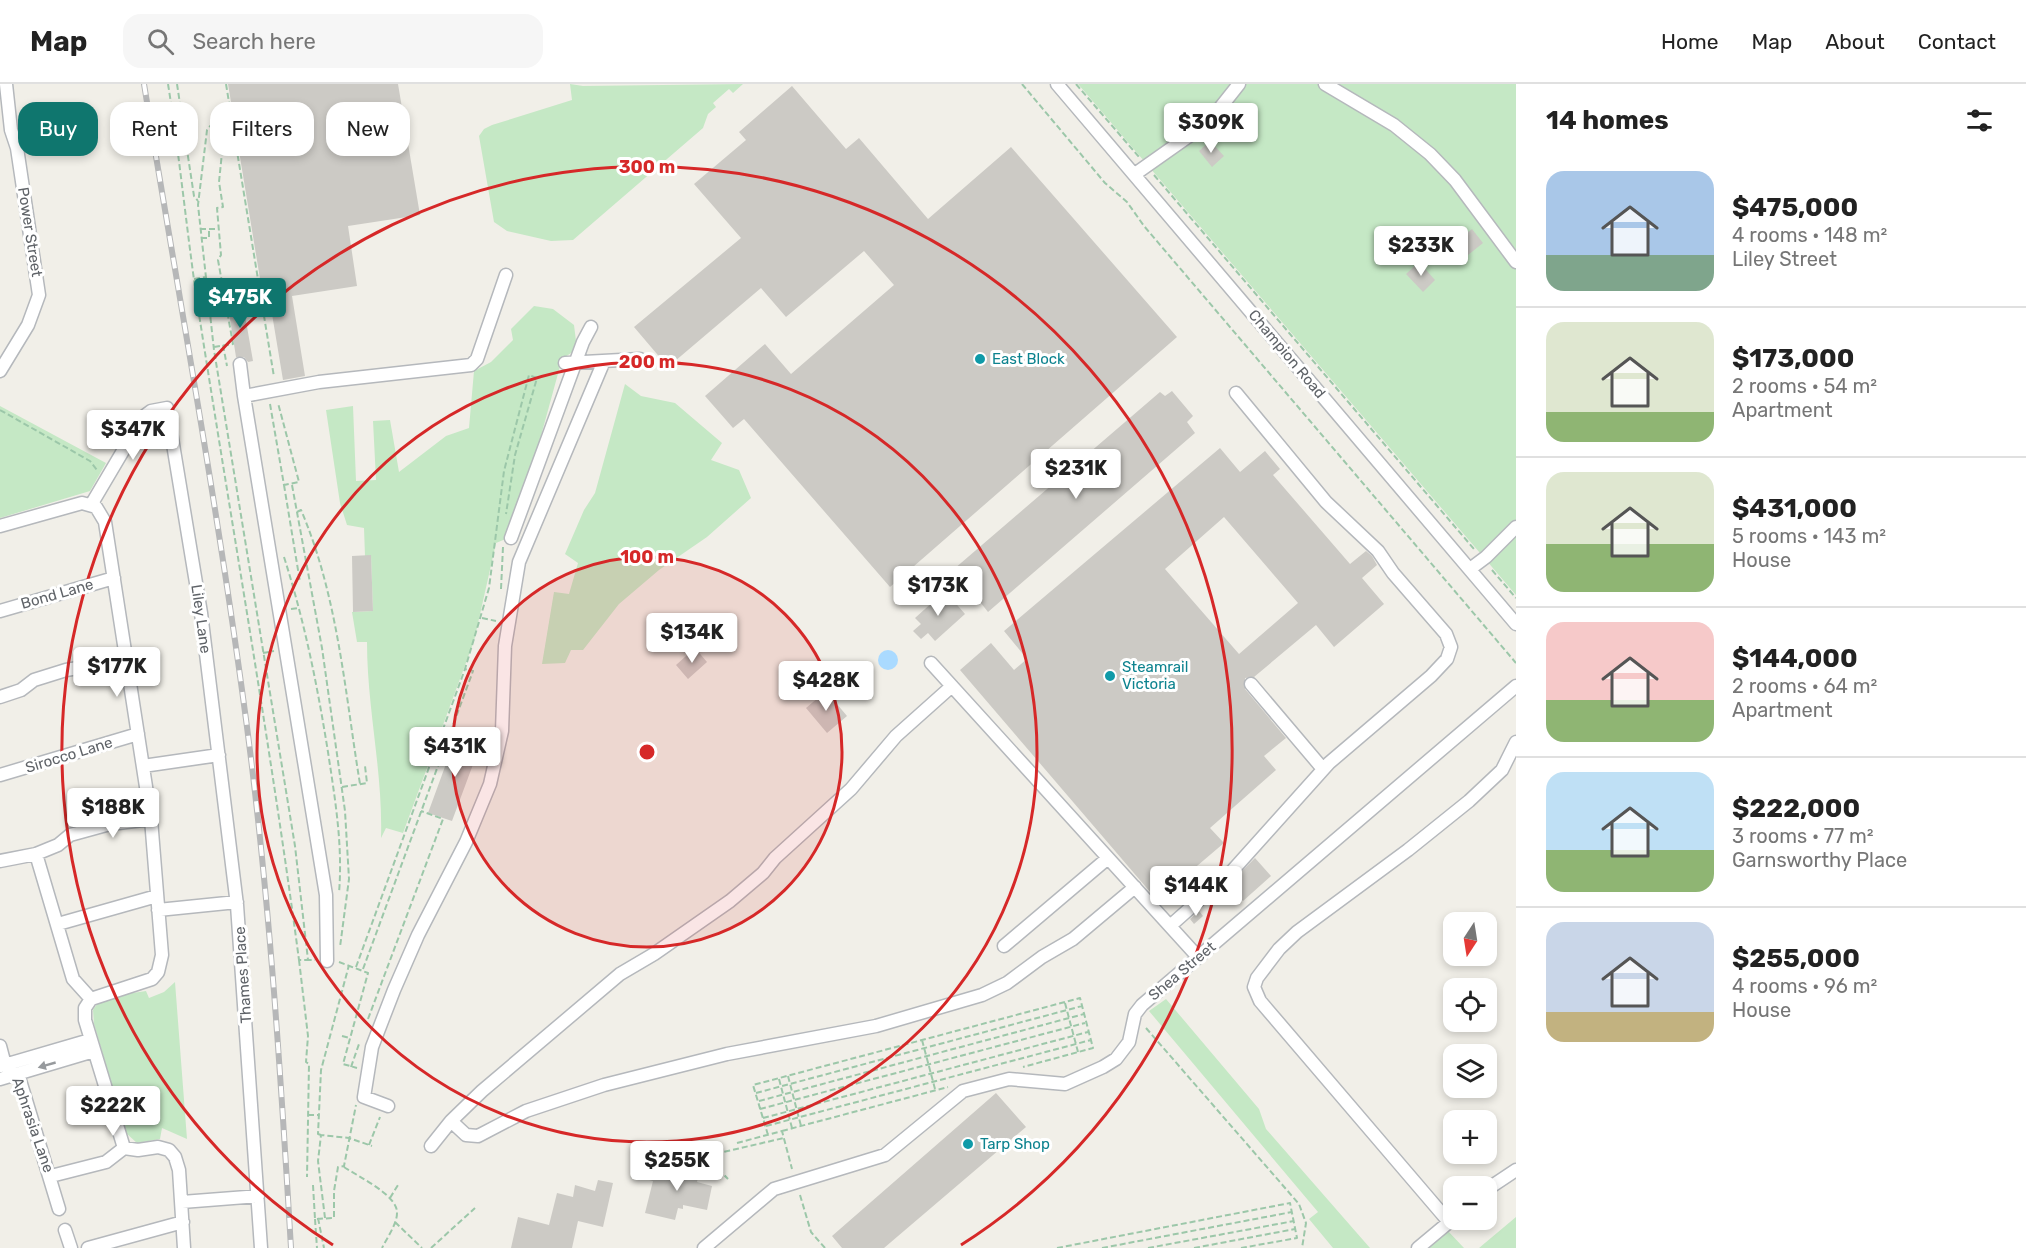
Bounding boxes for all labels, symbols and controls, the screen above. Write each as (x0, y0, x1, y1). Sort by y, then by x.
search box (123, 14, 543, 68)
text: Map (30, 25, 87, 58)
icon: search (144, 25, 177, 58)
text: Search here (192, 28, 316, 55)
text: Home (1661, 29, 1718, 54)
text: Map (1751, 29, 1792, 54)
text: About (1825, 29, 1885, 54)
text: Contact (1918, 29, 1996, 54)
chip: Buy (18, 102, 98, 156)
chip: Rent (110, 102, 198, 156)
chip: Filters (210, 102, 314, 156)
chip: New (326, 102, 410, 156)
pin: $309K (1169, 103, 1253, 154)
icon: filters (1963, 104, 1996, 137)
text: 14 homes (1546, 105, 1669, 136)
text: $309K (1178, 110, 1244, 134)
text: 300 m (619, 156, 675, 178)
street label: Power Street (14, 186, 46, 278)
text: $475,000 (1732, 192, 1858, 223)
icon: home (1594, 195, 1666, 267)
text: 4 rooms · 148 m² (1732, 223, 1887, 247)
pin: $233K (1379, 226, 1463, 277)
text: $233K (1388, 233, 1454, 257)
text: Liley Street (1732, 247, 1837, 271)
pin: $475K (198, 278, 282, 329)
text: $475K (208, 285, 272, 309)
street label: Champion Road (1245, 306, 1329, 402)
text: $173,000 (1732, 343, 1854, 374)
icon: home (1594, 346, 1666, 418)
place label: East Block (992, 350, 1065, 368)
text: 200 m (619, 351, 675, 373)
marker: East Block (973, 352, 987, 366)
text: 2 rooms · 54 m² (1732, 374, 1877, 398)
text: Apartment (1732, 398, 1833, 422)
pin: $347K (91, 410, 175, 461)
text: $347K (101, 417, 165, 441)
pin: $231K (1034, 449, 1118, 500)
text: $231K (1045, 456, 1107, 480)
text: $431,000 (1732, 493, 1857, 524)
icon: home (1594, 496, 1666, 568)
text: 5 rooms · 143 m² (1732, 524, 1886, 548)
text: 100 m (620, 546, 674, 568)
text: House (1732, 548, 1791, 572)
pin: $173K (896, 566, 980, 617)
text: $173K (907, 573, 969, 597)
street label: Bond Lane (19, 575, 95, 613)
street label: Liley Lane (187, 583, 215, 655)
pin: $134K (650, 613, 734, 664)
text: $134K (660, 620, 724, 644)
text: $144,000 (1732, 643, 1858, 674)
icon: home (1594, 646, 1666, 718)
pin: $177K (75, 647, 159, 698)
text: $177K (87, 654, 147, 678)
place label: Steamrail Victoria (1122, 658, 1188, 693)
pin: $428K (784, 661, 868, 712)
text: $428K (793, 668, 859, 692)
marker: Steamrail Victoria (1103, 669, 1117, 683)
text: 2 rooms · 64 m² (1732, 674, 1877, 698)
text: Apartment (1732, 698, 1833, 722)
pin: $431K (413, 727, 497, 778)
street label: Sirocco Lane (23, 733, 115, 777)
text: $431K (423, 734, 487, 758)
centre of rings (637, 742, 657, 762)
pin: $188K (71, 788, 155, 839)
text: $222,000 (1732, 793, 1860, 824)
text: $188K (81, 795, 145, 819)
icon: home (1594, 796, 1666, 868)
text: 3 rooms · 77 m² (1732, 824, 1874, 848)
text: Garnsworthy Place (1732, 848, 1907, 872)
pin: $144K (1154, 866, 1238, 917)
text: $144K (1164, 873, 1228, 897)
north arrow (1443, 912, 1497, 966)
map controls (1443, 912, 1497, 1230)
street label: Thames Place (231, 926, 255, 1024)
street label: Shea Street (1145, 938, 1219, 1004)
text: $255,000 (1732, 943, 1860, 974)
icon: home (1594, 946, 1666, 1018)
text: 4 rooms · 96 m² (1732, 974, 1877, 998)
button: locate (1443, 978, 1497, 1032)
text: House (1732, 998, 1791, 1022)
button: layers (1443, 1044, 1497, 1098)
one-way arrow (38, 1061, 56, 1070)
street label: Aphrasia Lane (8, 1075, 58, 1175)
pin: $222K (71, 1086, 155, 1137)
text: $222K (80, 1093, 146, 1117)
button: + (1443, 1110, 1497, 1164)
place label: Tarp Shop (980, 1135, 1050, 1153)
marker: Tarp Shop (961, 1137, 975, 1151)
pin: $255K (635, 1141, 719, 1192)
text: $255K (644, 1148, 710, 1172)
button: − (1443, 1176, 1497, 1230)

